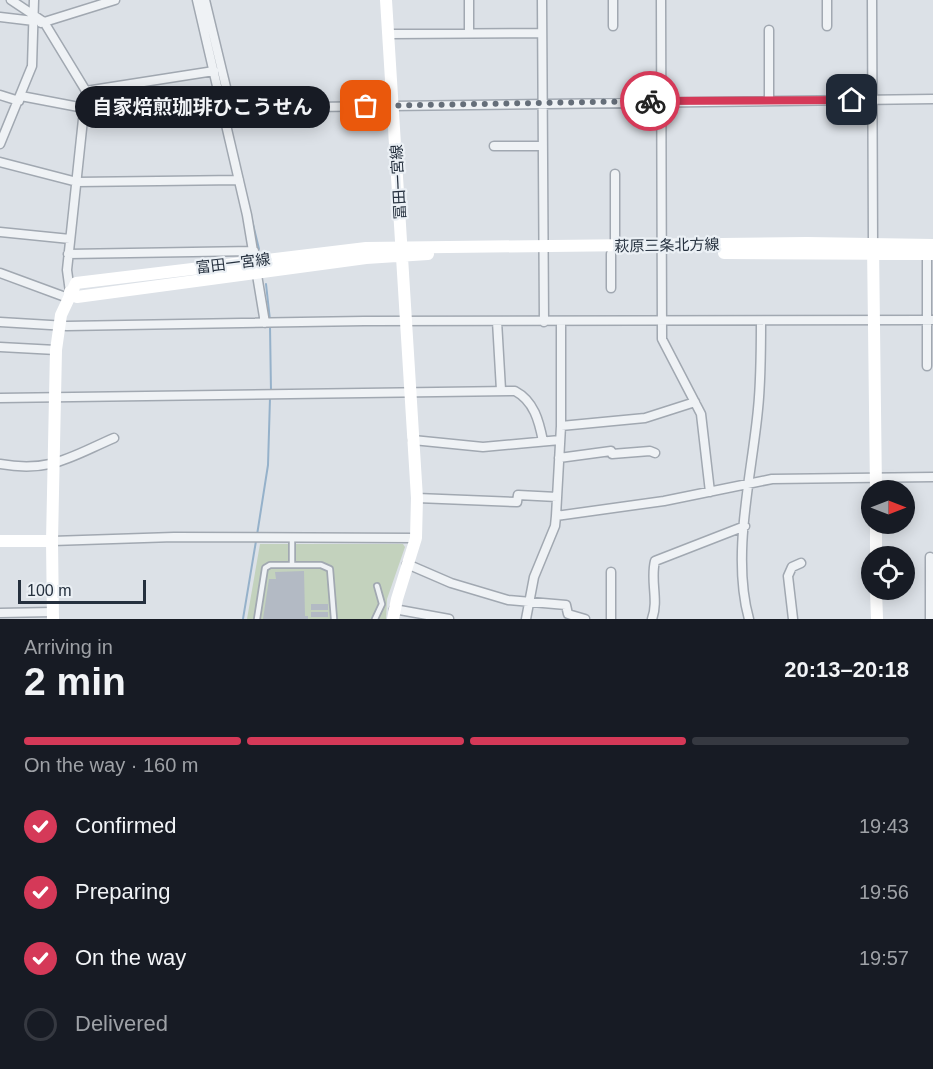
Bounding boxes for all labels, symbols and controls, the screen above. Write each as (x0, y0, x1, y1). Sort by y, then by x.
courier (620, 71, 680, 131)
pin (826, 74, 877, 125)
pin (340, 80, 391, 131)
icon: home (835, 83, 868, 116)
callout: 自家焙煎珈琲ひこうせん (75, 85, 330, 127)
icon: bike (634, 85, 667, 118)
icon: bag (349, 89, 382, 122)
text: 自家焙煎珈琲ひこうせん (93, 96, 313, 118)
street label: 冨田一宮線 (388, 144, 408, 220)
street label: 萩原三条北方線 (614, 236, 720, 254)
street label: 富田一宮線 (195, 250, 271, 276)
north arrow (861, 480, 915, 534)
map controls (861, 480, 915, 600)
button: locate (861, 546, 915, 600)
scale bar (18, 577, 146, 604)
text: 100 m (27, 582, 71, 599)
text: Arriving in (24, 636, 113, 658)
text: 20:13–20:18 (784, 657, 909, 682)
text: 2 min (24, 660, 126, 703)
text: On the way · 160 m (24, 754, 199, 776)
icon: check (24, 810, 57, 843)
text: Confirmed (75, 813, 176, 838)
text: 19:43 (859, 815, 909, 837)
icon: check (24, 876, 57, 909)
text: Preparing (75, 879, 170, 904)
text: 19:56 (859, 881, 909, 903)
icon: check (24, 942, 57, 975)
text: On the way (75, 945, 186, 970)
text: 19:57 (859, 947, 909, 969)
text: Delivered (75, 1011, 168, 1036)

